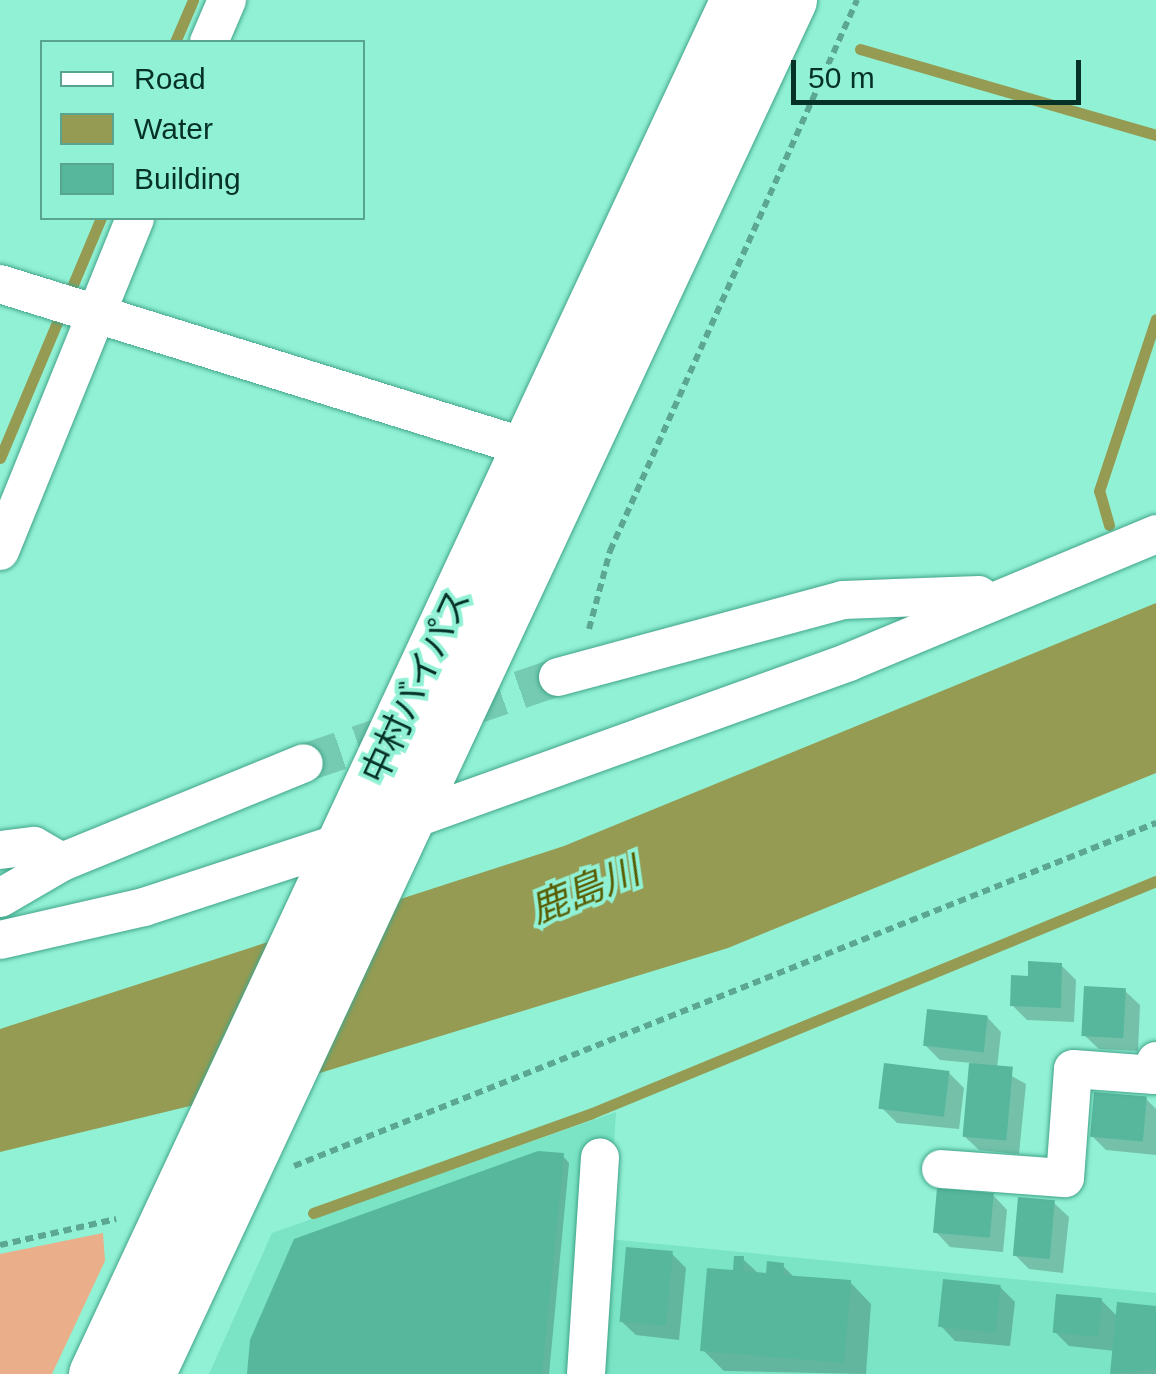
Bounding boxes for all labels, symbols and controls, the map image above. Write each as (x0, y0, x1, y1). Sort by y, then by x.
legend (40, 40, 365, 220)
scale bar (796, 40, 1086, 102)
text: 50 m (808, 61, 875, 94)
text: Road (134, 62, 206, 95)
text: Water (134, 112, 213, 145)
text: Building (134, 162, 241, 195)
street label: 中村バイパス (353, 582, 479, 790)
water label: 鹿島川 (524, 849, 646, 933)

